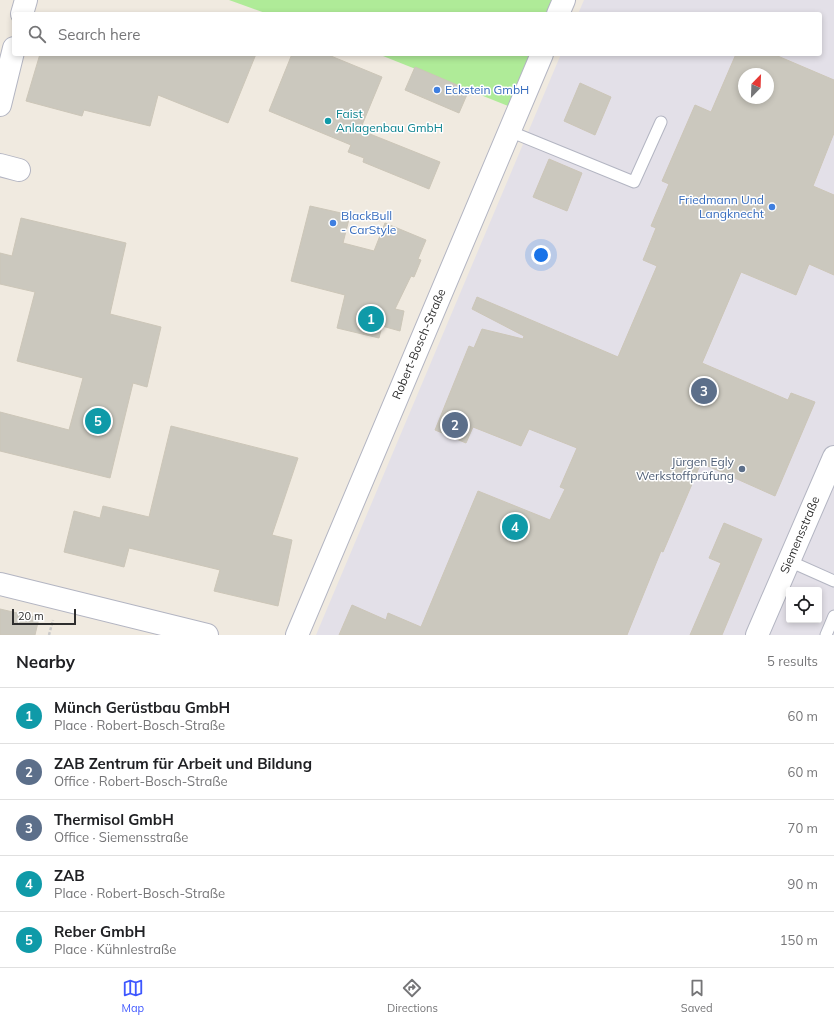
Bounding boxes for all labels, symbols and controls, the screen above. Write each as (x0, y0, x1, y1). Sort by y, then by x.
search box (12, 12, 822, 56)
icon: search (26, 23, 48, 45)
text: Search here (58, 25, 140, 44)
north arrow (738, 68, 774, 104)
place label: Eckstein GmbH (445, 82, 529, 97)
marker: Eckstein GmbH (432, 85, 442, 95)
place label: Faist Anlagenbau GmbH (336, 106, 443, 135)
marker: Faist Anlagenbau GmbH (323, 116, 333, 126)
place label: Friedmann Und Langknecht (679, 192, 764, 221)
marker: Friedmann Und Langknecht (767, 202, 777, 212)
place label: BlackBull - CarStyle (341, 208, 396, 237)
marker: BlackBull - CarStyle (328, 218, 338, 228)
your location (531, 245, 551, 265)
street label: Robert-Bosch-Straße (388, 286, 449, 401)
pin: 1 (358, 304, 384, 334)
pin: 3 (691, 376, 717, 406)
pin: 5 (85, 406, 111, 436)
pin: 2 (442, 410, 468, 440)
place label: Jürgen Egly Werkstoffprüfung (636, 454, 735, 483)
marker: Jürgen Egly Werkstoffprüfung (737, 464, 747, 474)
street label: Siemensstraße (776, 494, 823, 576)
pin: 4 (502, 512, 528, 542)
map controls (786, 587, 822, 623)
button: locate (786, 587, 822, 623)
scale bar (12, 607, 76, 626)
text: 20 m (18, 609, 44, 623)
text: Nearby (16, 651, 75, 672)
text: 5 results (767, 653, 818, 669)
text: Münch Gerüstbau GmbH (54, 698, 230, 717)
text: 1 (25, 708, 33, 724)
text: 60 m (788, 708, 818, 724)
text: Place · Robert-Bosch-Straße (54, 717, 225, 733)
text: ZAB Zentrum für Arbeit und Bildung (54, 754, 312, 773)
text: 2 (25, 764, 33, 780)
text: 60 m (788, 764, 818, 780)
text: Office · Robert-Bosch-Straße (54, 773, 228, 789)
text: Thermisol GmbH (54, 810, 174, 829)
text: 3 (25, 820, 33, 836)
text: 70 m (788, 820, 818, 836)
text: Office · Siemensstraße (54, 829, 188, 845)
text: ZAB (54, 866, 85, 885)
text: 4 (25, 876, 33, 892)
text: 90 m (788, 876, 818, 892)
text: Place · Robert-Bosch-Straße (54, 885, 225, 901)
text: Reber GmbH (54, 922, 146, 941)
text: 5 (25, 932, 33, 948)
text: 150 m (780, 932, 818, 948)
text: Place · Kühnlestraße (54, 941, 176, 957)
tab: Map (121, 977, 144, 1015)
tab: Directions (387, 977, 438, 1015)
tab: Saved (681, 977, 713, 1015)

